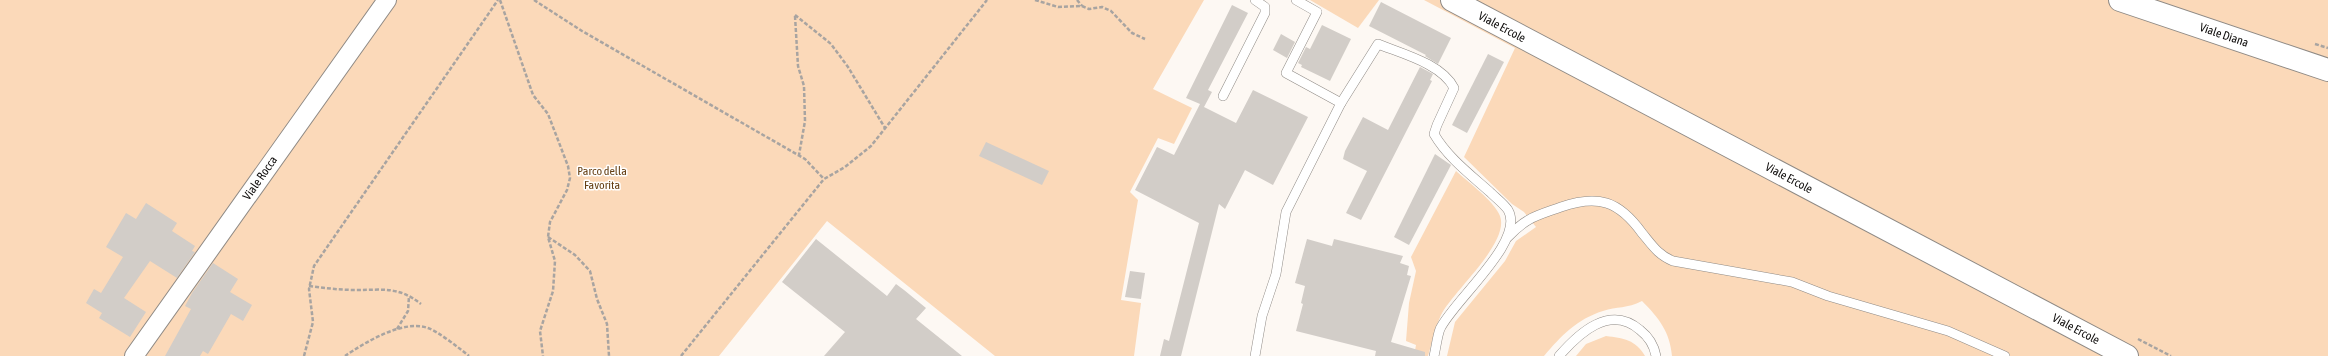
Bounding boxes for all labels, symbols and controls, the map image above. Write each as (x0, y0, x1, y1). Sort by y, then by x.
street label: Viale Ercole (1476, 9, 1528, 45)
street label: Viale Diana (2198, 20, 2250, 50)
street label: Viale Rocca (240, 153, 280, 203)
street label: Viale Ercole (1763, 160, 1815, 196)
park label: Parco della Favorita (577, 164, 627, 192)
street label: Viale Ercole (2050, 311, 2102, 347)

